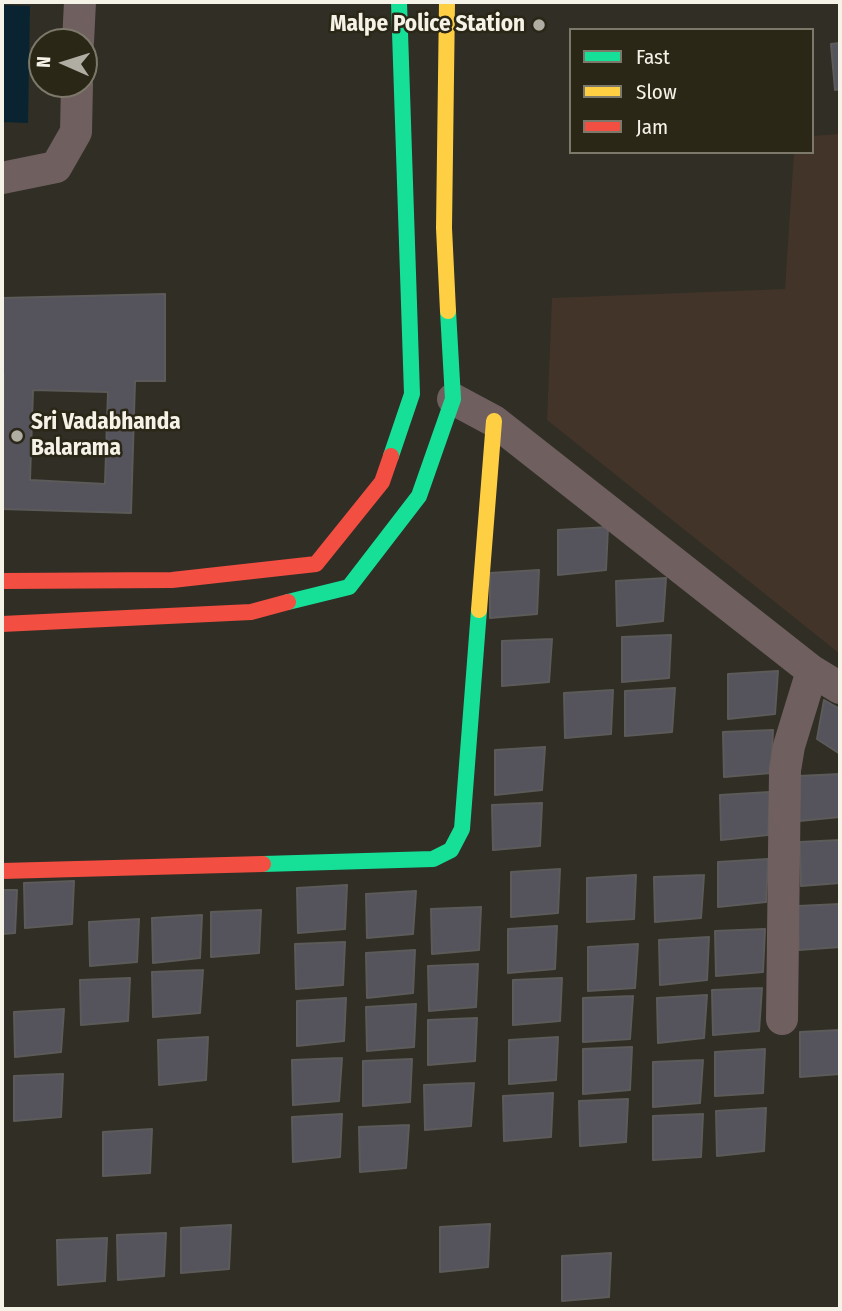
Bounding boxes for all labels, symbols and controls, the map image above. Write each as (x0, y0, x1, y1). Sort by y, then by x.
place label: Malpe Police Station (330, 11, 525, 39)
marker: Malpe Police Station (531, 17, 547, 33)
north arrow (28, 28, 98, 98)
legend (569, 28, 814, 154)
text: Fast (636, 44, 670, 70)
text: N (32, 56, 55, 68)
text: Slow (636, 79, 677, 105)
text: Jam (636, 114, 668, 140)
place label: Sri Vadabhanda Balarama (31, 409, 181, 463)
marker: Sri Vadabhanda Balarama (9, 428, 25, 444)

